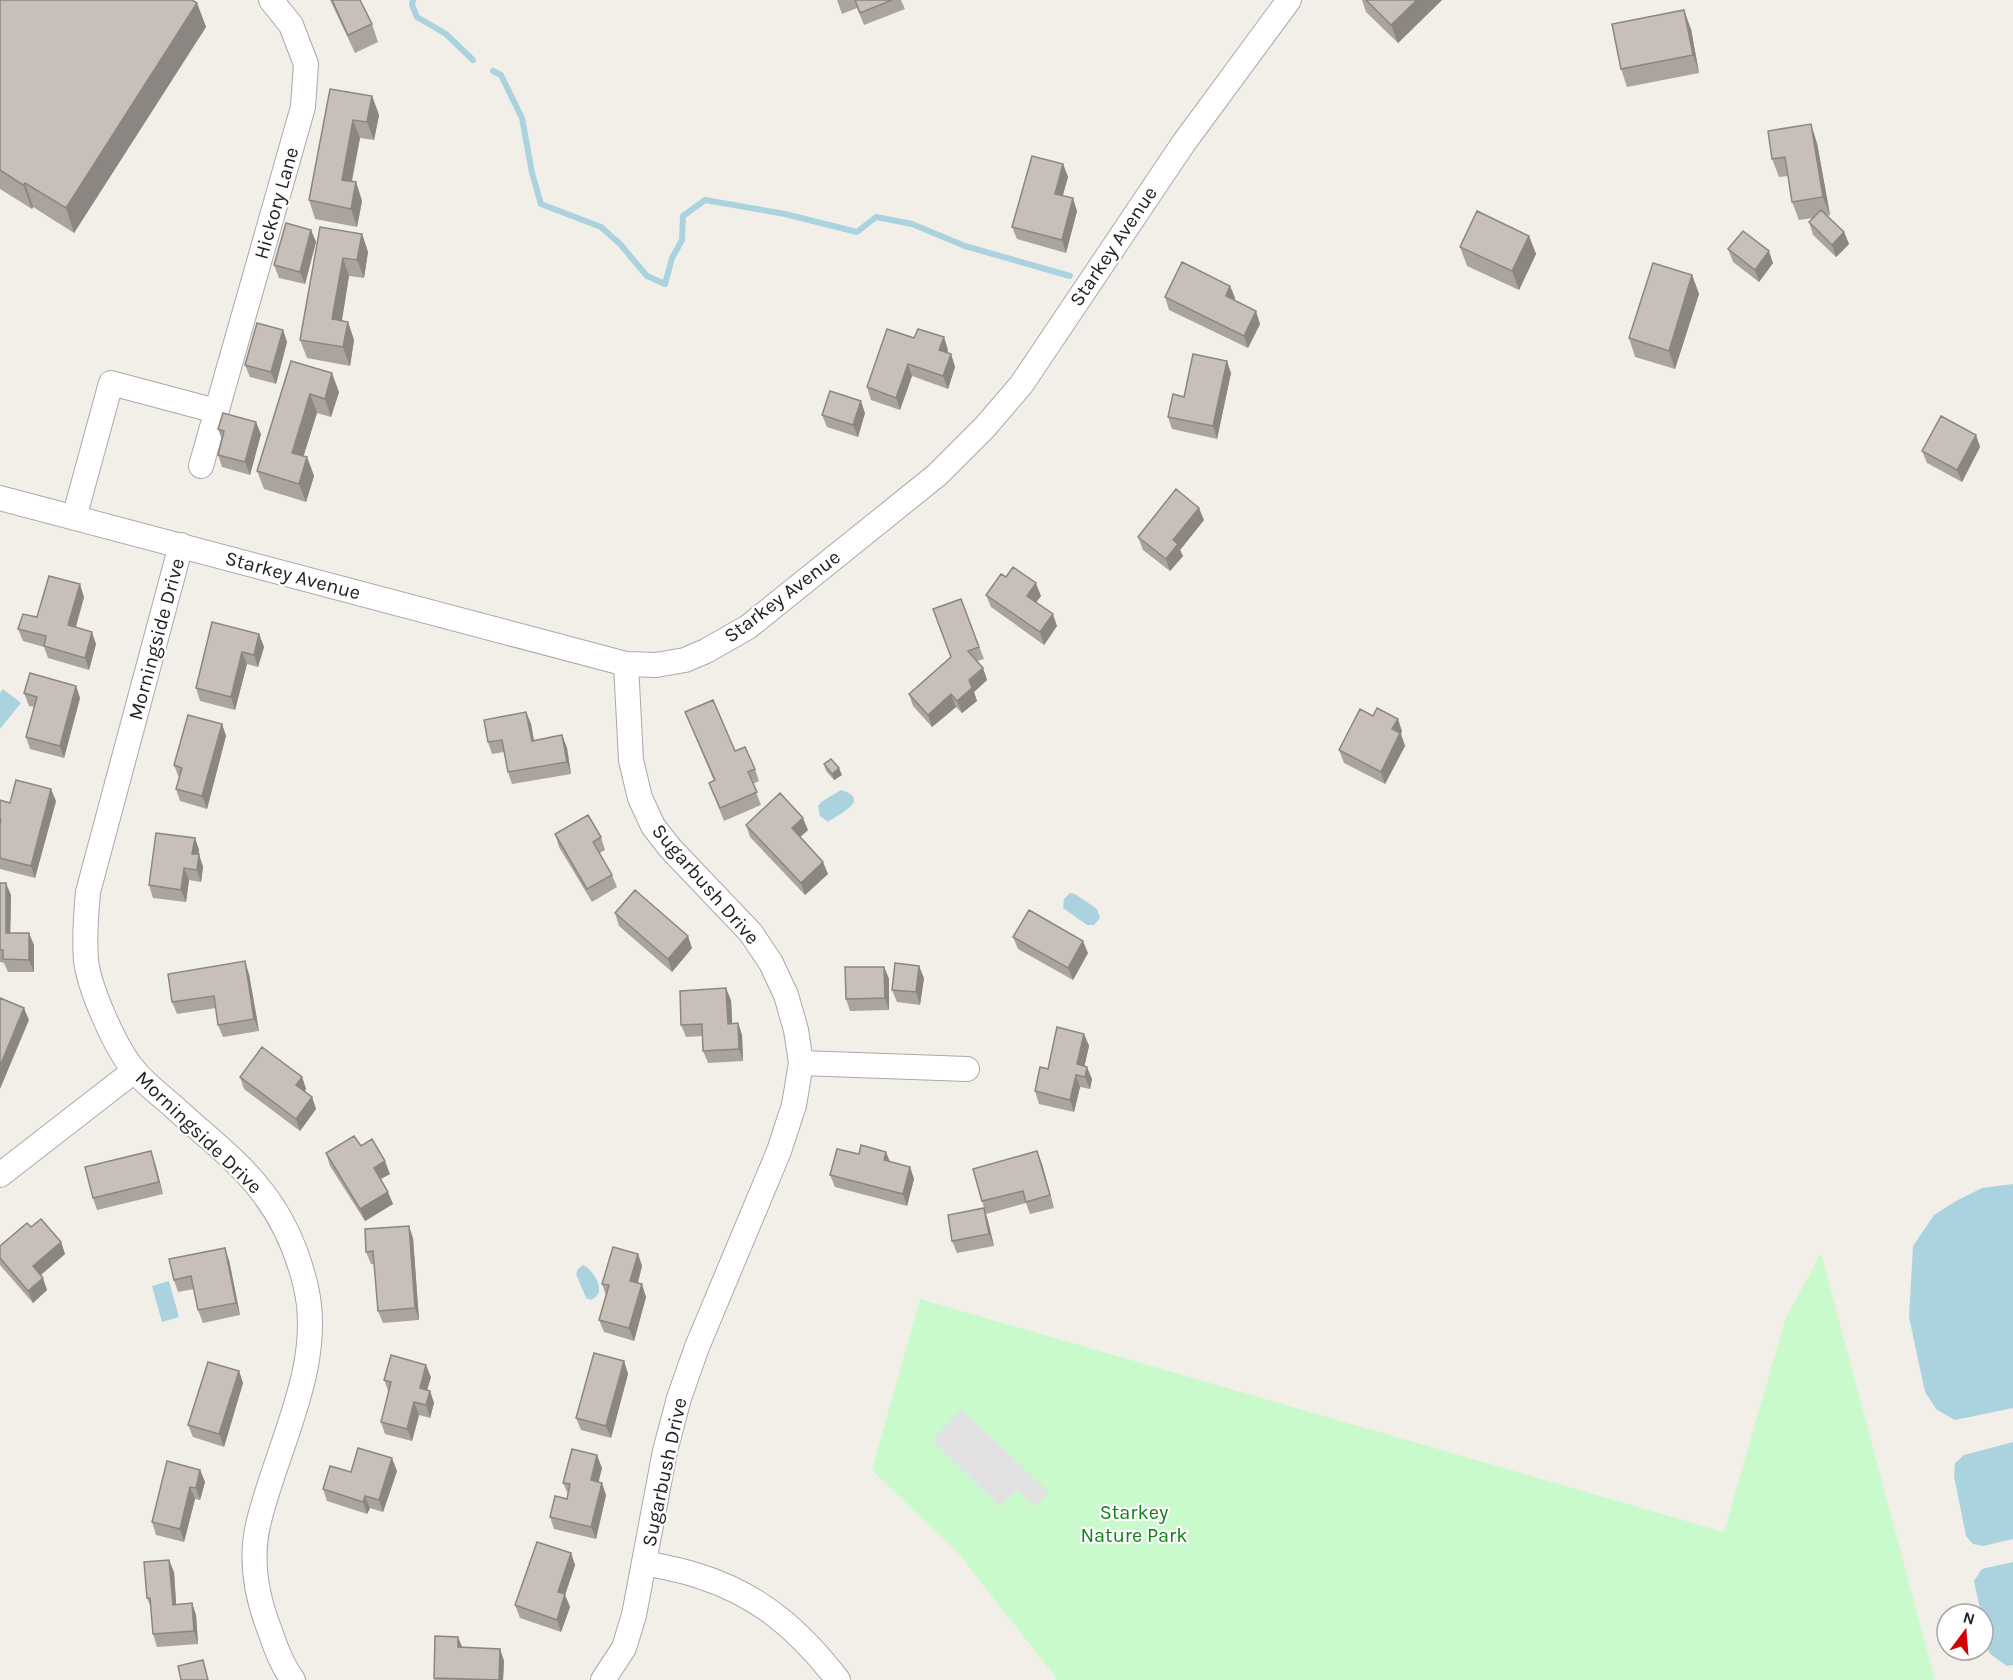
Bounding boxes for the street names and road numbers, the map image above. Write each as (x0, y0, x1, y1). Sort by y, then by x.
street label: Hickory Lane (249, 144, 304, 262)
street label: Starkey Avenue (1065, 182, 1162, 310)
street label: Starkey Avenue (720, 545, 845, 647)
street label: Starkey Avenue (223, 546, 363, 605)
street label: Morningside Drive (124, 556, 189, 723)
street label: Sugarbush Drive (647, 820, 764, 949)
street label: Morningside Drive (131, 1066, 267, 1198)
street label: Sugarbush Drive (637, 1396, 692, 1549)

